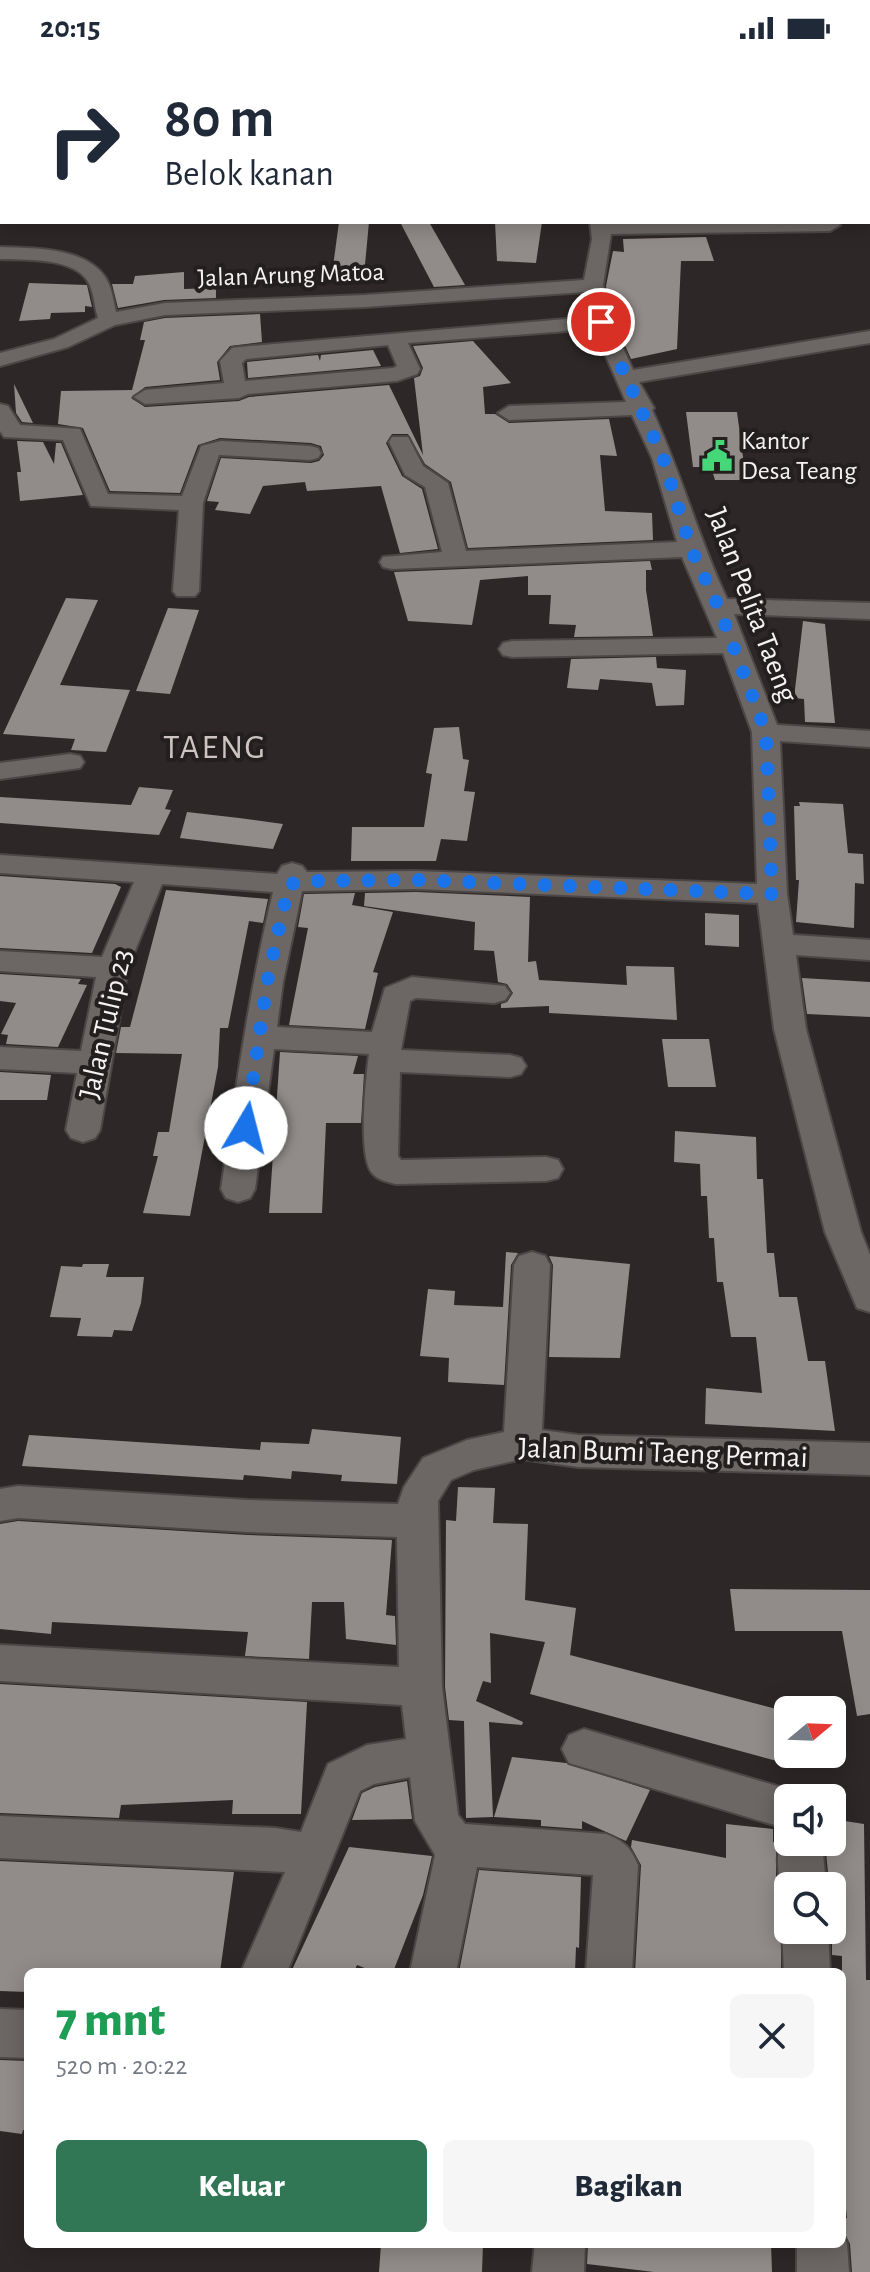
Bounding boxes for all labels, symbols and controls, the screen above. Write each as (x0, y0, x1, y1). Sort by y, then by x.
text: 20:15 (40, 13, 100, 43)
icon: right (32, 88, 136, 192)
text: 80 m (164, 91, 274, 147)
text: Belok kanan (164, 156, 334, 192)
street label: Jalan Arung Matoa (197, 259, 385, 291)
pin (567, 288, 635, 356)
icon: arrive (579, 300, 623, 344)
place label: Kantor Desa Teang (741, 428, 857, 484)
public building icon: Kantor Desa Teang (700, 439, 734, 473)
street label: Jalan Pelita Taeng (701, 504, 803, 707)
district label: TAENG (163, 731, 267, 765)
street label: Jalan Tulip 23 (74, 946, 138, 1102)
position arrow (204, 1086, 288, 1170)
street label: Jalan Bumi Taeng Permai (518, 1433, 808, 1473)
north arrow (774, 1696, 846, 1768)
map controls (774, 1696, 846, 1944)
button: sound (774, 1784, 846, 1856)
button: search (774, 1872, 846, 1944)
button: close (730, 1994, 814, 2078)
text: 7 mnt (56, 1997, 165, 2045)
text: 520 m · 20:22 (56, 2053, 187, 2079)
button: Keluar (56, 2140, 427, 2232)
button: Bagikan (443, 2140, 814, 2232)

